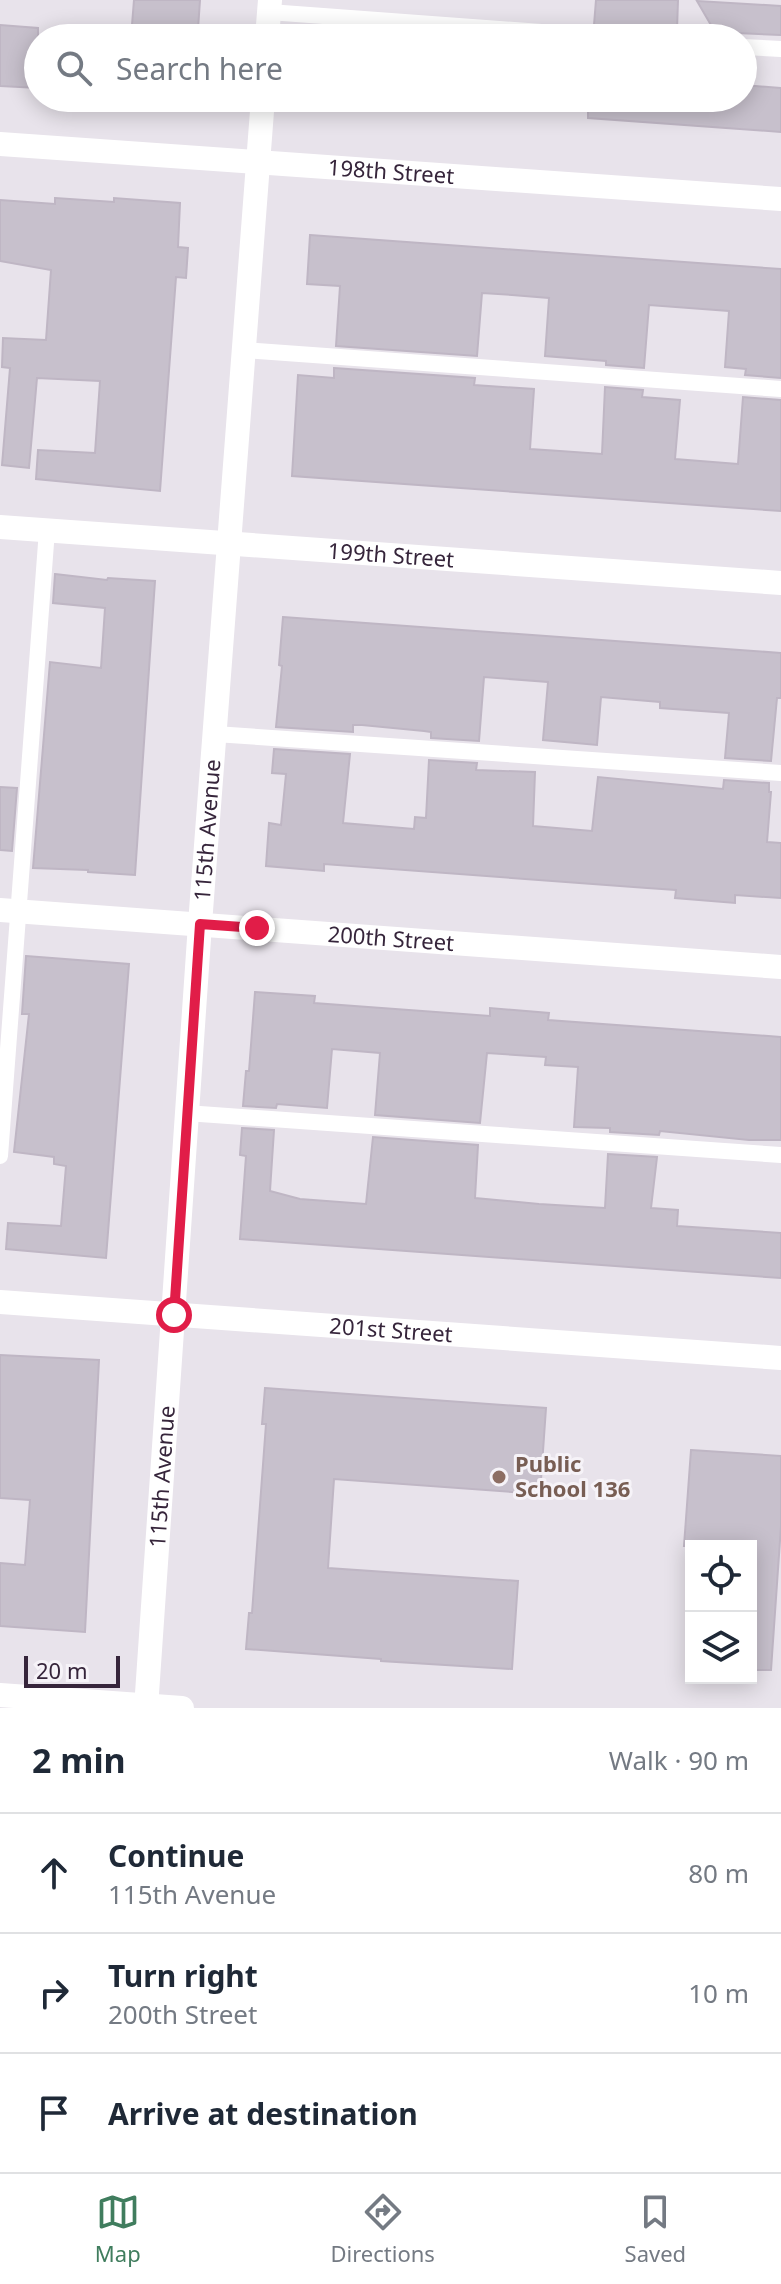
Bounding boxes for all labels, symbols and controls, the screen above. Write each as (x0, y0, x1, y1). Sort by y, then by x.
search box (24, 24, 757, 112)
icon: search (52, 46, 96, 90)
text: Search here (116, 48, 283, 89)
street label: 198th Street (327, 151, 455, 190)
street label: 199th Street (327, 535, 455, 574)
street label: 115th Avenue (186, 758, 227, 902)
route end (239, 910, 275, 946)
street label: 200th Street (327, 918, 455, 957)
route start (156, 1297, 192, 1333)
street label: 201st Street (328, 1310, 454, 1348)
street label: 115th Avenue (141, 1404, 181, 1549)
place label: Public School 136 (515, 1448, 630, 1503)
marker: Public School 136 (490, 1468, 508, 1486)
map controls (685, 1540, 757, 1684)
button: locate (685, 1540, 757, 1612)
button: layers (685, 1612, 757, 1684)
scale bar (24, 1652, 120, 1688)
text: 20 m (36, 1655, 87, 1685)
text: 2 min (32, 1737, 126, 1783)
text: Walk · 90 m (609, 1742, 749, 1778)
text: Continue (108, 1835, 244, 1876)
icon: ahead (32, 1851, 76, 1895)
text: 80 m (688, 1855, 749, 1891)
text: 115th Avenue (108, 1876, 276, 1912)
text: Turn right (108, 1955, 258, 1996)
icon: right (32, 1971, 76, 2015)
text: 10 m (688, 1975, 749, 2011)
text: 200th Street (108, 1996, 257, 2032)
icon: arrive (32, 2091, 76, 2135)
text: Arrive at destination (108, 2093, 418, 2134)
tab: Map (95, 2190, 141, 2268)
tab: Directions (330, 2190, 435, 2268)
tab: Saved (625, 2190, 686, 2268)

